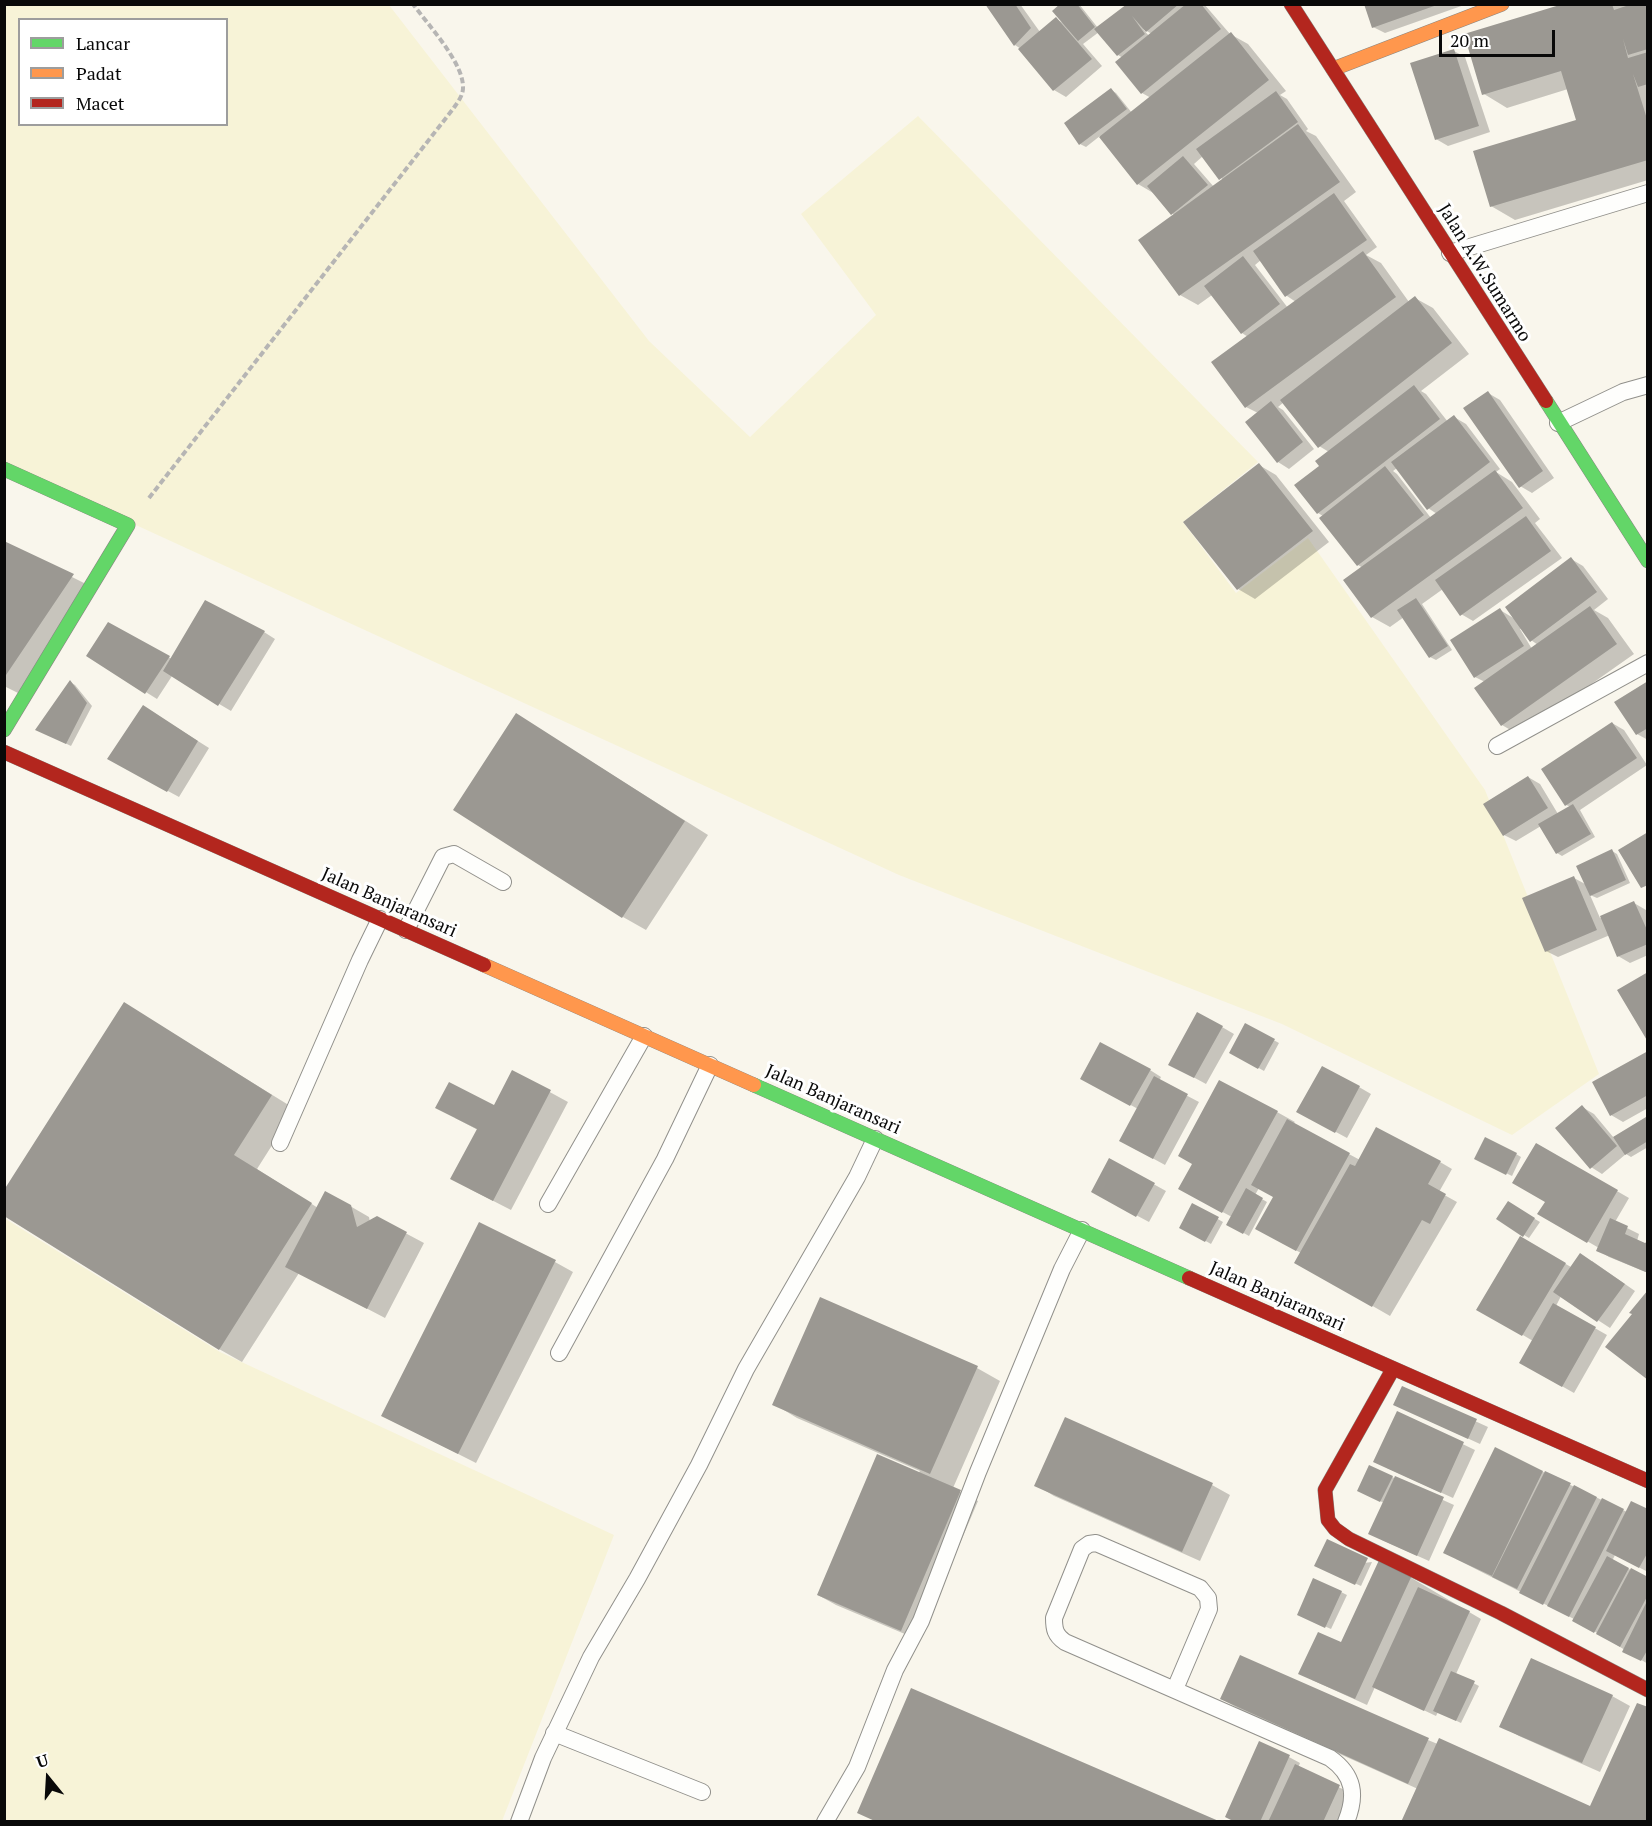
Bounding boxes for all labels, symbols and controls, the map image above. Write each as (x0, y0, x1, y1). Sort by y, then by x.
legend (18, 18, 228, 126)
scale bar (1442, 18, 1558, 56)
text: 20 m (1450, 28, 1489, 52)
text: Lancar (76, 31, 130, 55)
text: Padat (76, 61, 122, 85)
text: Macet (76, 91, 125, 115)
street label: Jalan A.W.Sumarmo (1433, 200, 1535, 346)
street label: Jalan Banjaransari (318, 863, 460, 943)
street label: Jalan Banjaransari (762, 1060, 904, 1140)
street label: Jalan Banjaransari (1206, 1257, 1348, 1337)
north arrow (18, 1748, 78, 1808)
text: U (34, 1749, 51, 1773)

